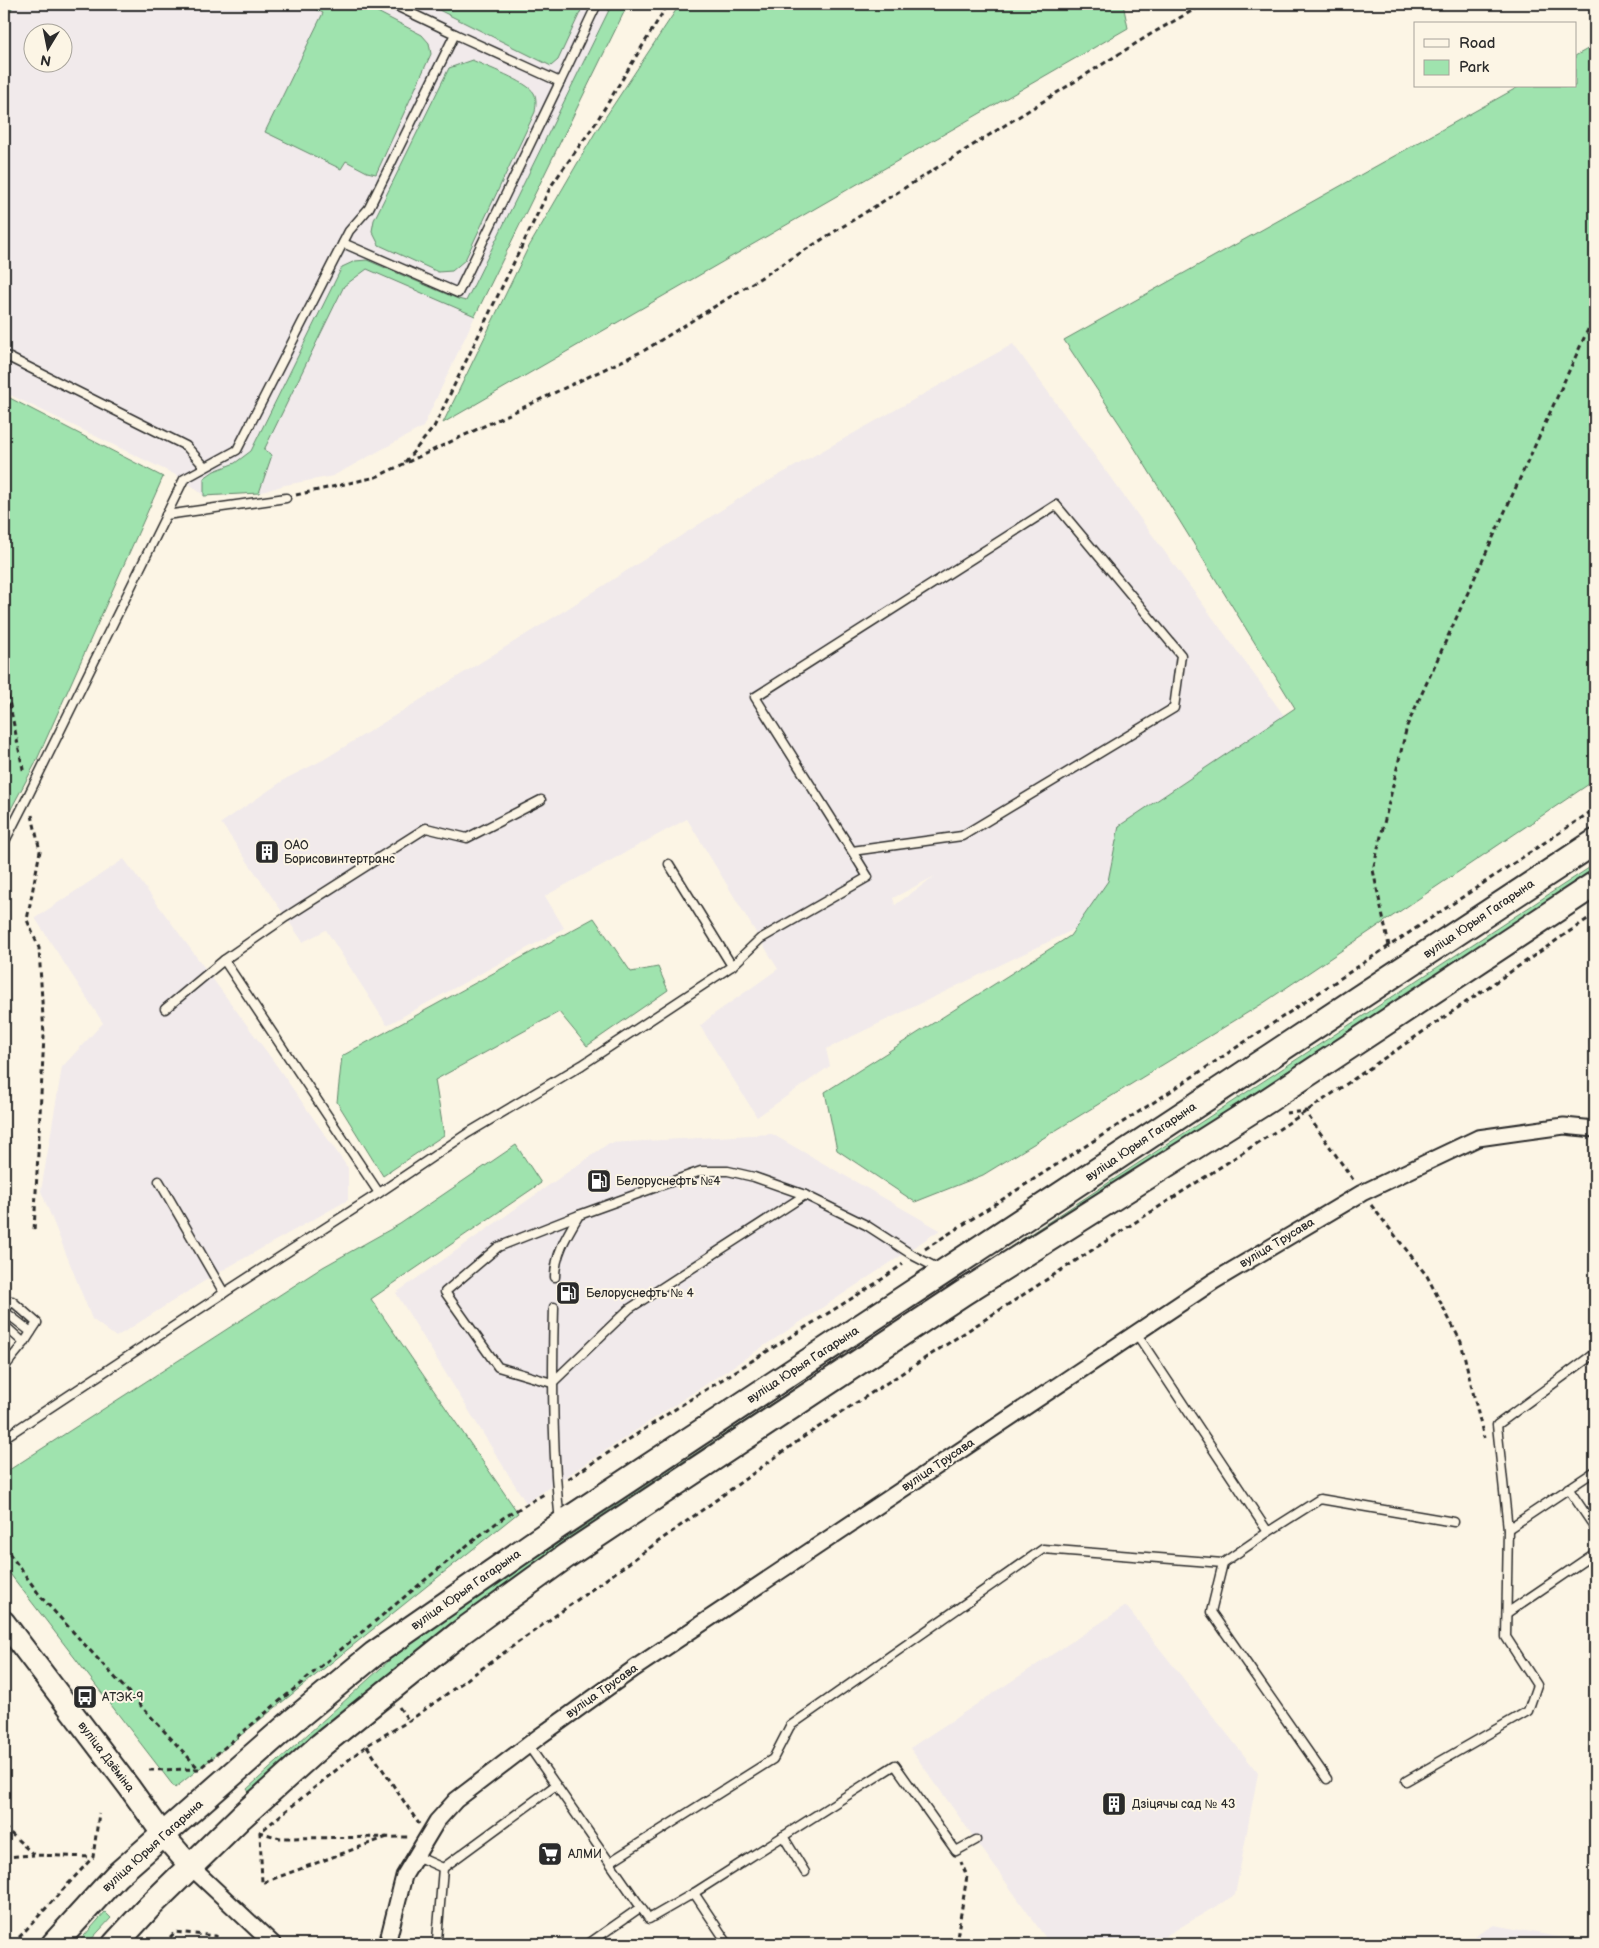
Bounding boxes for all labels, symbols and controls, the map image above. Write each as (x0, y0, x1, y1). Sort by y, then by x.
north arrow (22, 22, 72, 72)
legend (1414, 22, 1576, 88)
text: Road (1459, 34, 1495, 53)
text: N (39, 51, 52, 70)
text: Park (1459, 58, 1490, 77)
place label: ОАО Борисовинтертранс (284, 838, 395, 867)
building icon: ОАО Борисовинтертранс (254, 839, 280, 865)
street label: вуліца Юрыя Гагарына (1421, 876, 1537, 962)
street label: вуліца Юрыя Гагарына (1083, 1099, 1199, 1185)
fuel station icon: Белоруснефть №4 (586, 1168, 612, 1194)
place label: Белоруснефть №4 (616, 1174, 721, 1189)
street label: вуліца Трусава (1237, 1215, 1317, 1271)
fuel station icon: Белоруснефть № 4 (555, 1280, 581, 1306)
place label: Белоруснефть № 4 (586, 1286, 694, 1301)
street label: вуліца Юрыя Гагарына (744, 1323, 862, 1407)
street label: вуліца Трусава (899, 1435, 977, 1495)
street label: вуліца Юрыя Гагарына (408, 1546, 524, 1634)
street label: вуліца Трусава (563, 1661, 641, 1721)
bus stop icon: АТЭК-9 (72, 1684, 98, 1710)
place label: АТЭК-9 (101, 1690, 144, 1705)
street label: вуліца Дзёміна (75, 1719, 137, 1795)
building icon: Дзіцячы сад № 43 (1101, 1791, 1127, 1817)
street label: вуліца Юрыя Гагарына (99, 1797, 207, 1895)
place label: Дзіцячы сад № 43 (1132, 1797, 1235, 1812)
supermarket icon: АЛМИ (537, 1841, 563, 1867)
place label: АЛМИ (567, 1847, 602, 1862)

